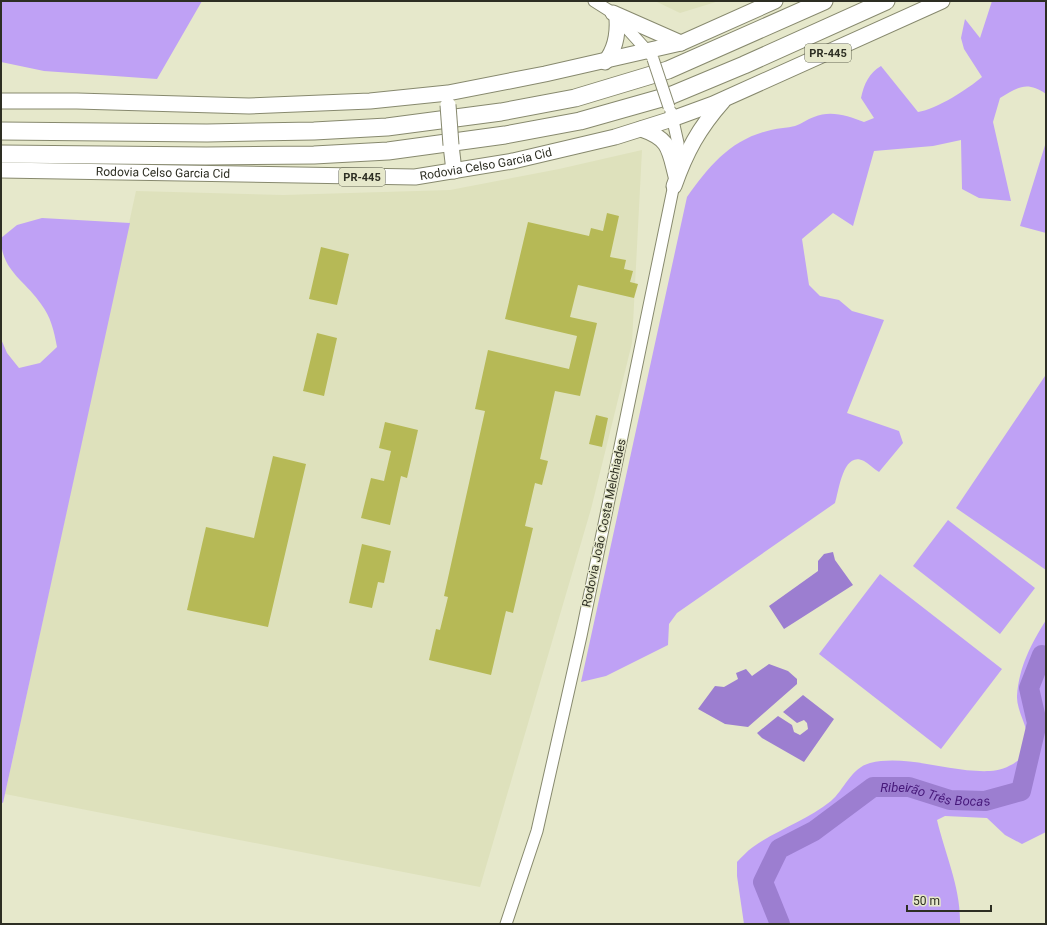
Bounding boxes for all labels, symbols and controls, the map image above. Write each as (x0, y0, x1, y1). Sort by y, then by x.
road number: PR-445 (805, 44, 851, 62)
street label: Rodovia Celso Garcia Cid (419, 145, 553, 183)
street label: Rodovia Celso Garcia Cid (96, 165, 230, 181)
road number: PR-445 (339, 168, 385, 186)
street label: Rodovia João Costa Melchiades (579, 438, 629, 608)
water label: Ribeirão Três Bocas (880, 780, 992, 809)
scale bar (907, 887, 991, 913)
text: 50 m (913, 894, 940, 908)

